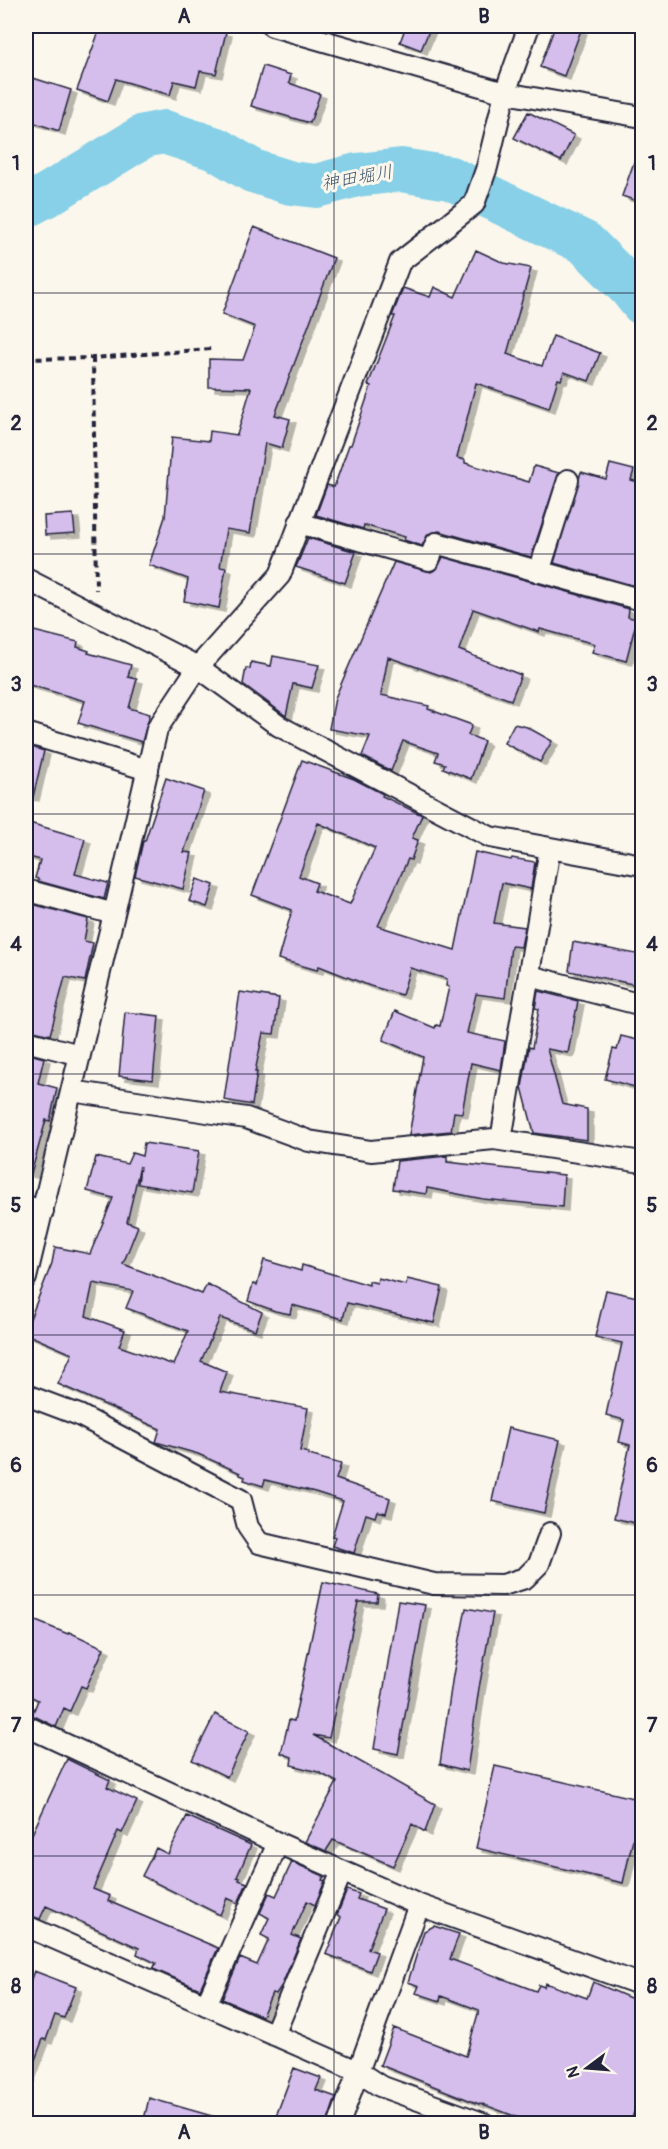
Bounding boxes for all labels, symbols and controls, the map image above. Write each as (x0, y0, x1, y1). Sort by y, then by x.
text: A (178, 4, 191, 29)
text: B (478, 4, 490, 29)
text: 1 (12, 151, 20, 176)
text: 1 (648, 151, 656, 176)
water label: 神田堀川 (320, 160, 394, 196)
text: 2 (10, 411, 22, 436)
text: 2 (646, 411, 658, 436)
text: 3 (10, 672, 22, 697)
text: 3 (646, 672, 658, 697)
text: 4 (10, 932, 22, 957)
text: 4 (646, 932, 658, 957)
text: 5 (11, 1193, 22, 1218)
text: 5 (647, 1193, 658, 1218)
text: 6 (10, 1453, 22, 1478)
text: 6 (646, 1453, 658, 1478)
text: 7 (11, 1713, 22, 1738)
text: 7 (647, 1713, 658, 1738)
text: 8 (11, 1974, 21, 1999)
text: 8 (647, 1974, 657, 1999)
north arrow (557, 2038, 617, 2098)
text: N (562, 2064, 585, 2080)
text: A (178, 2120, 191, 2145)
text: B (478, 2120, 490, 2145)

